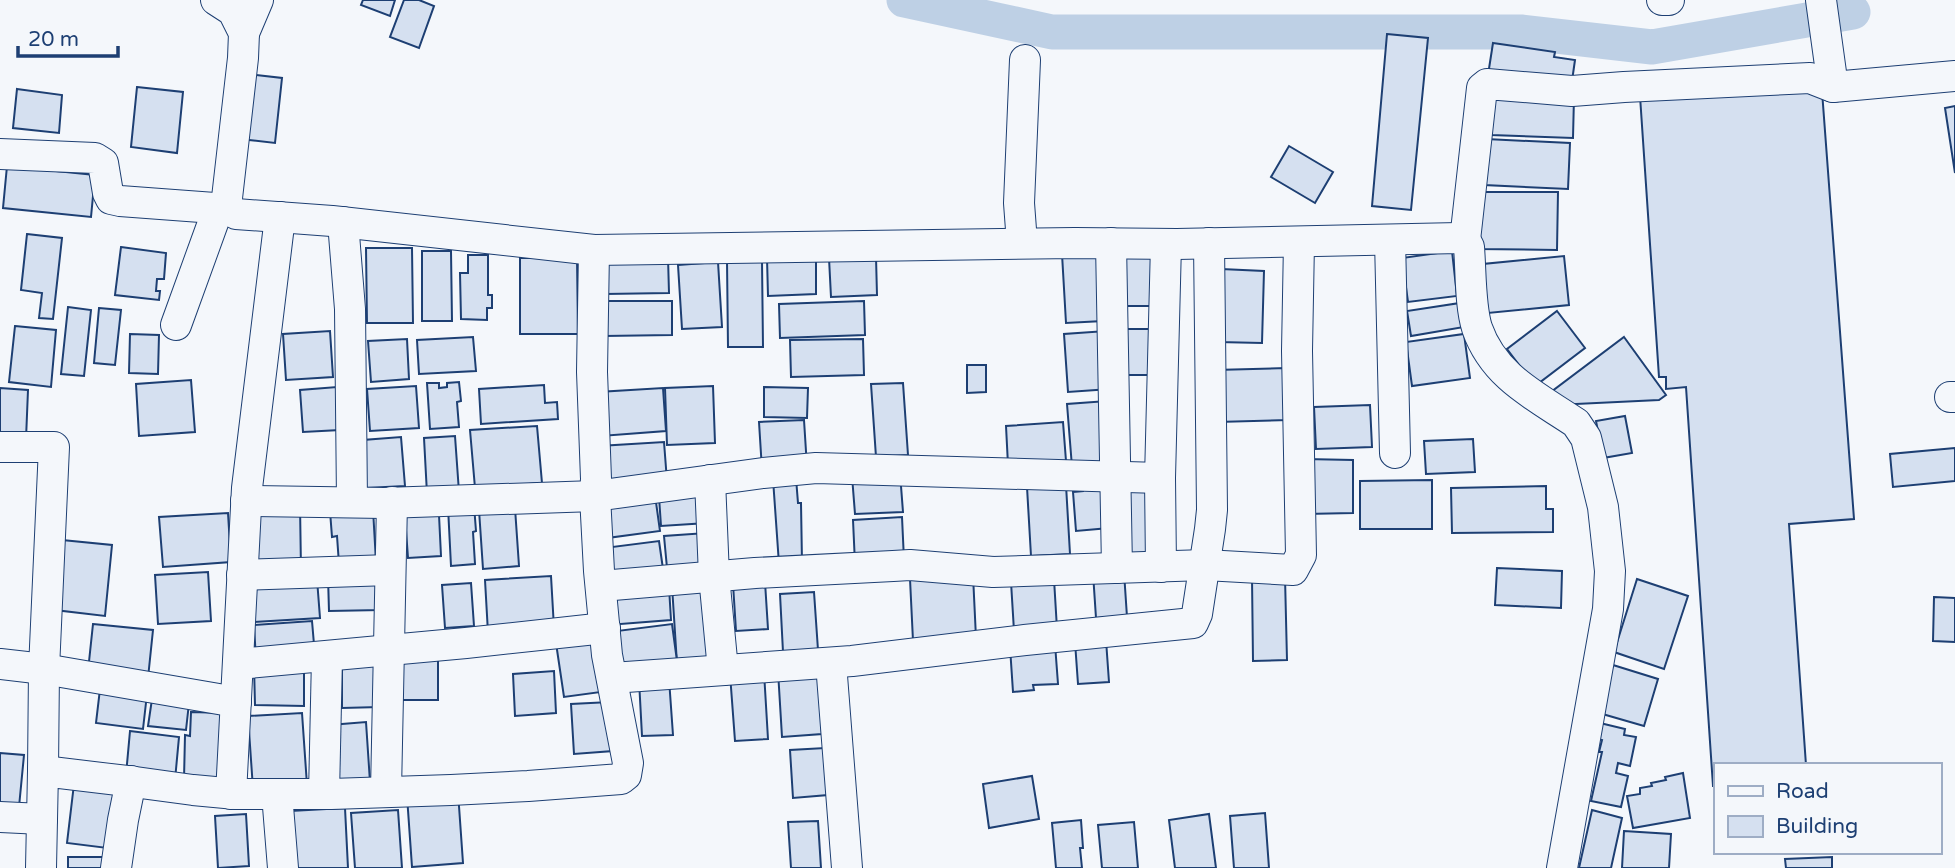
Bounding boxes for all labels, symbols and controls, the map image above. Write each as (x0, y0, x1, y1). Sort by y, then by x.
scale bar (18, 14, 117, 58)
text: 20 m (28, 27, 79, 52)
legend (1714, 763, 1941, 854)
text: Road (1776, 779, 1829, 804)
text: Building (1776, 814, 1858, 839)

